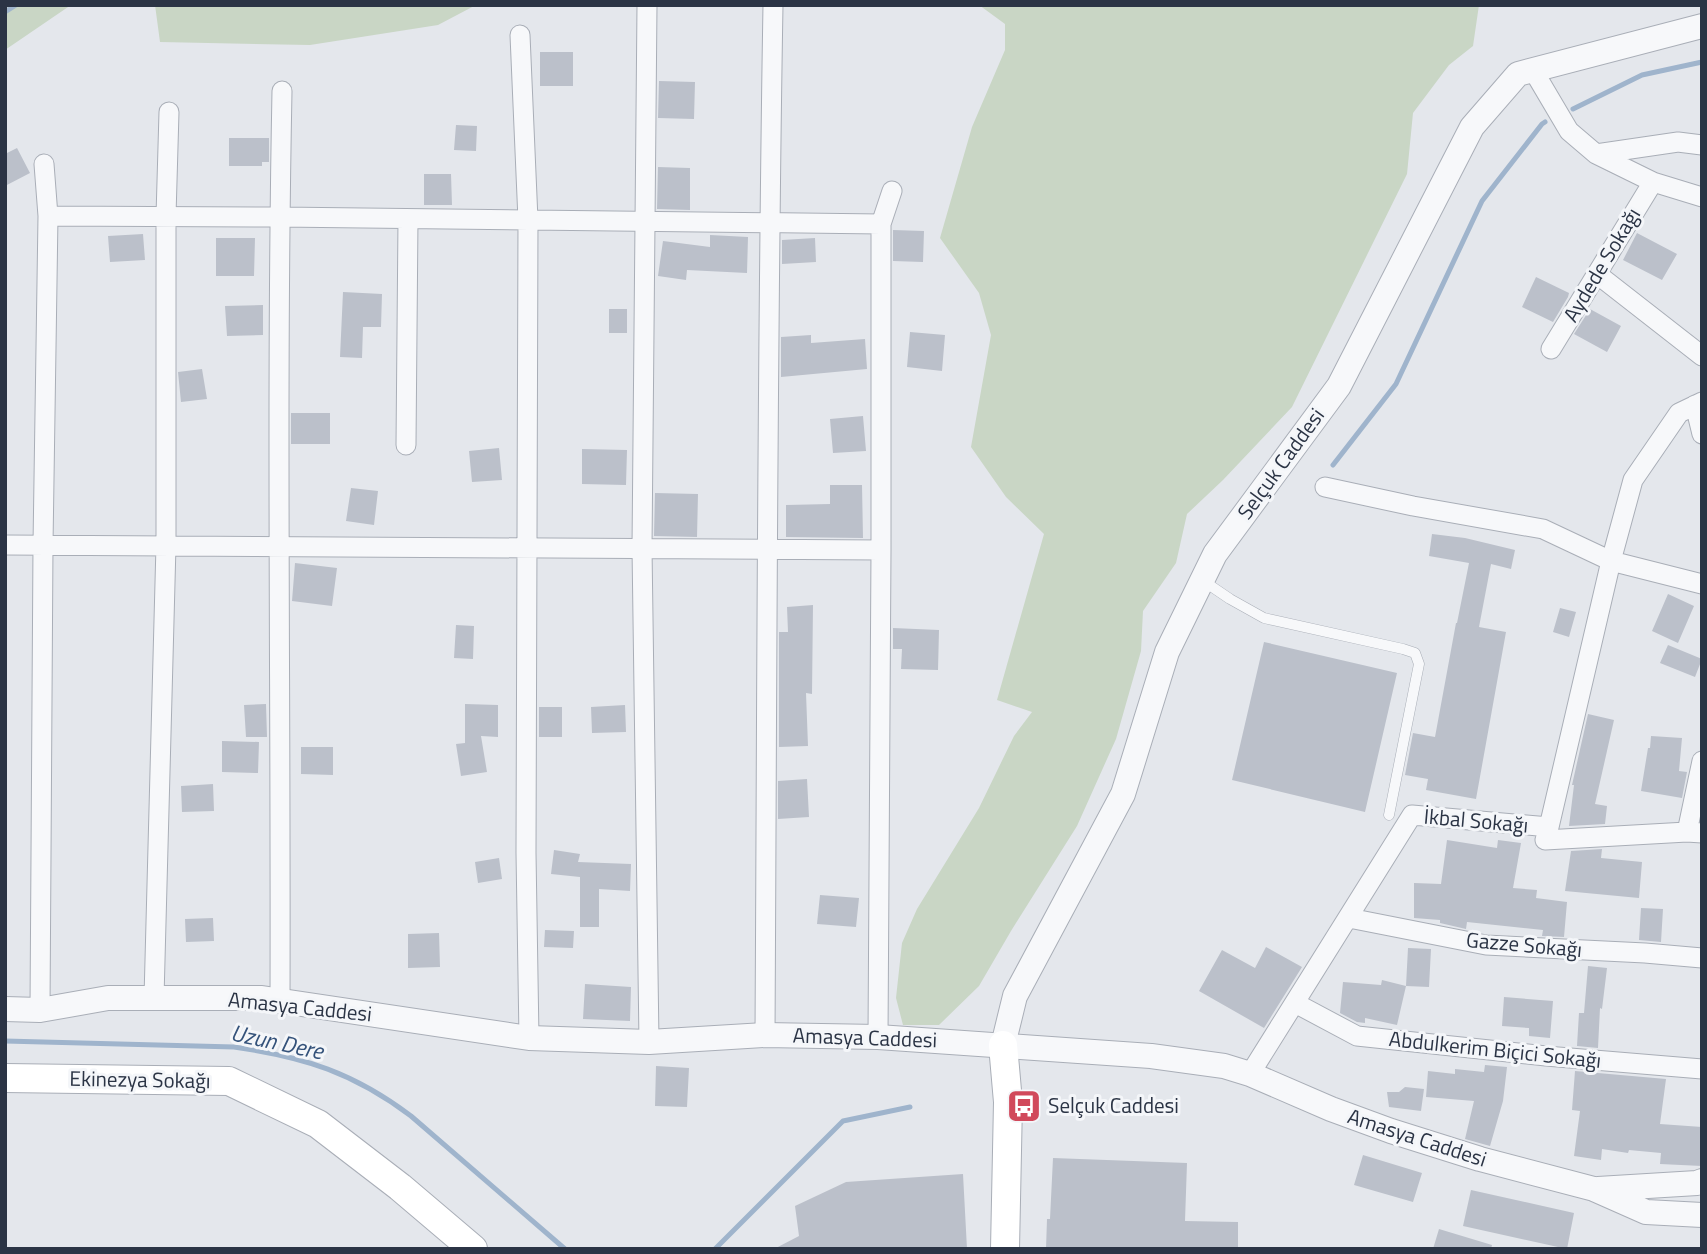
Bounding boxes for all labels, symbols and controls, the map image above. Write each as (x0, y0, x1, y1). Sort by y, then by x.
street label: Aydede Sokağı (1554, 201, 1648, 328)
street label: Selçuk Caddesi (1229, 401, 1332, 526)
street label: İkbal Sokağı (1423, 800, 1530, 841)
street label: Gazze Sokağı (1465, 923, 1583, 965)
street label: Amasya Caddesi (227, 983, 374, 1029)
water label: Uzun Dere (228, 1015, 328, 1069)
street label: Amasya Caddesi (792, 1018, 938, 1056)
street label: Abdulkerim Biçici Sokağı (1387, 1022, 1603, 1076)
street label: Ekinezya Sokağı (69, 1062, 211, 1096)
bus stop icon: Selçuk Caddesi (1005, 1087, 1043, 1125)
place label: Selçuk Caddesi (1048, 1089, 1179, 1121)
street label: Amasya Caddesi (1344, 1100, 1491, 1175)

